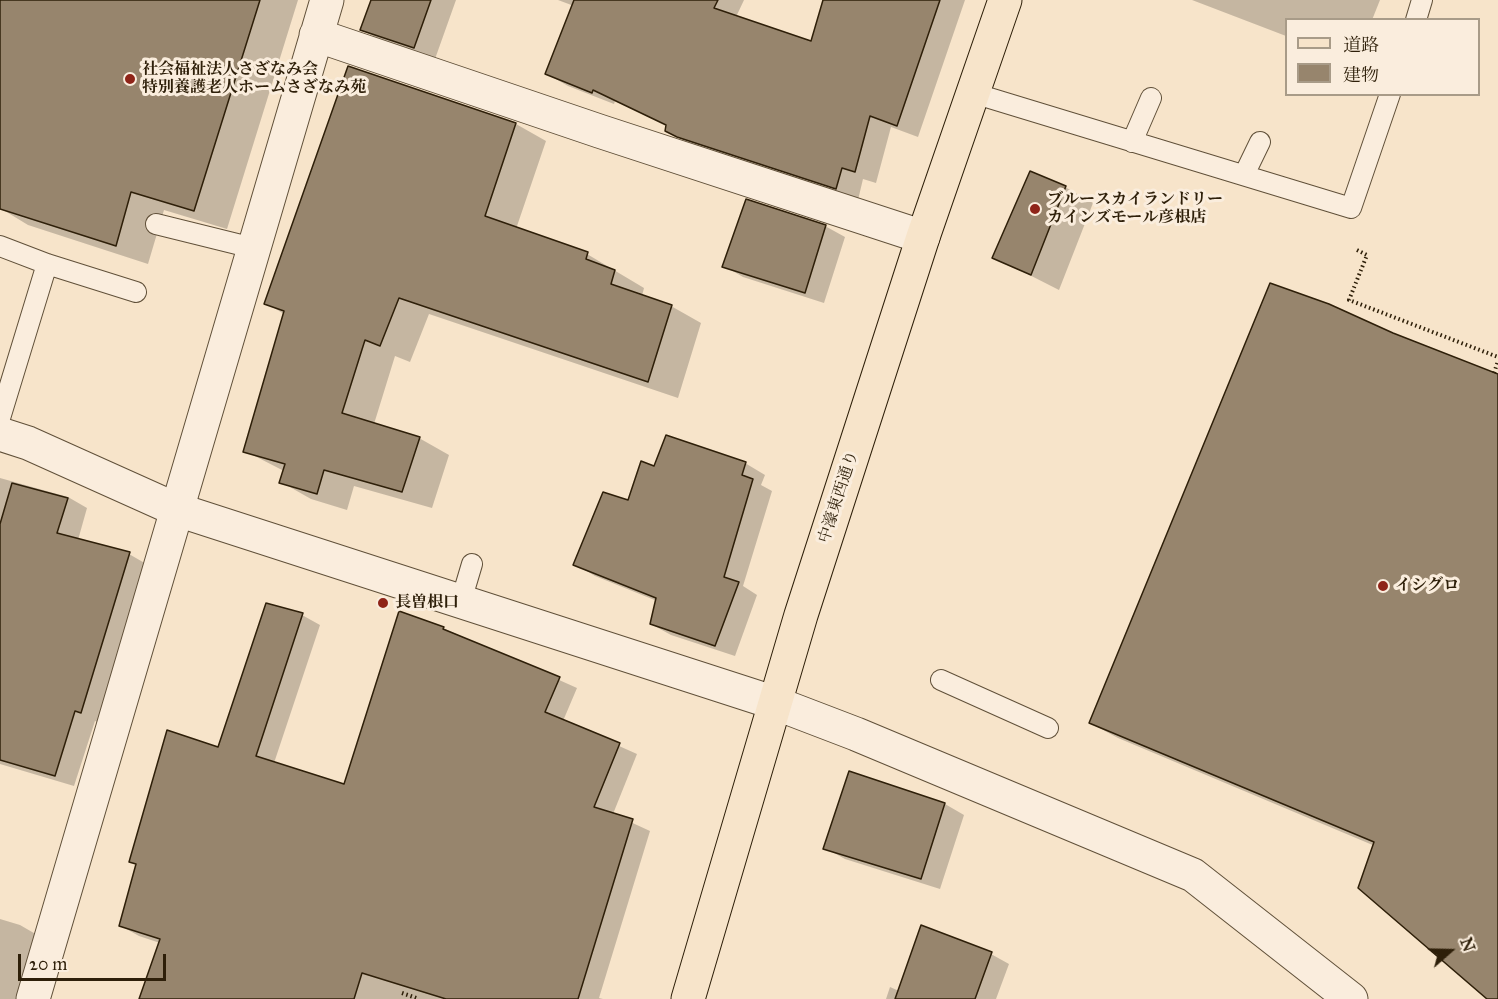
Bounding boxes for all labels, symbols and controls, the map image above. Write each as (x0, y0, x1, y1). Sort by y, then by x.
legend (1285, 18, 1480, 96)
text: 道路 (1343, 34, 1379, 56)
place label: 社会福祉法人さざなみ会 特別養護老人ホームさざなみ苑 (142, 60, 366, 98)
text: 建物 (1343, 64, 1379, 86)
marker: 社会福祉法人さざなみ会 特別養護老人ホームさざなみ苑 (123, 72, 137, 86)
place label: ブルースカイランドリー カインズモール彦根店 (1047, 190, 1223, 228)
marker: ブルースカイランドリー カインズモール彦根店 (1028, 202, 1042, 216)
street label: 中濠東西通り (815, 448, 863, 546)
place label: イシグロ (1395, 576, 1459, 596)
marker: イシグロ (1376, 579, 1390, 593)
place label: 長曽根口 (395, 593, 459, 613)
marker: 長曽根口 (376, 596, 390, 610)
north arrow (1420, 921, 1480, 981)
text: N (1456, 935, 1479, 954)
scale bar (21, 942, 170, 980)
text: 20 m (29, 953, 67, 975)

